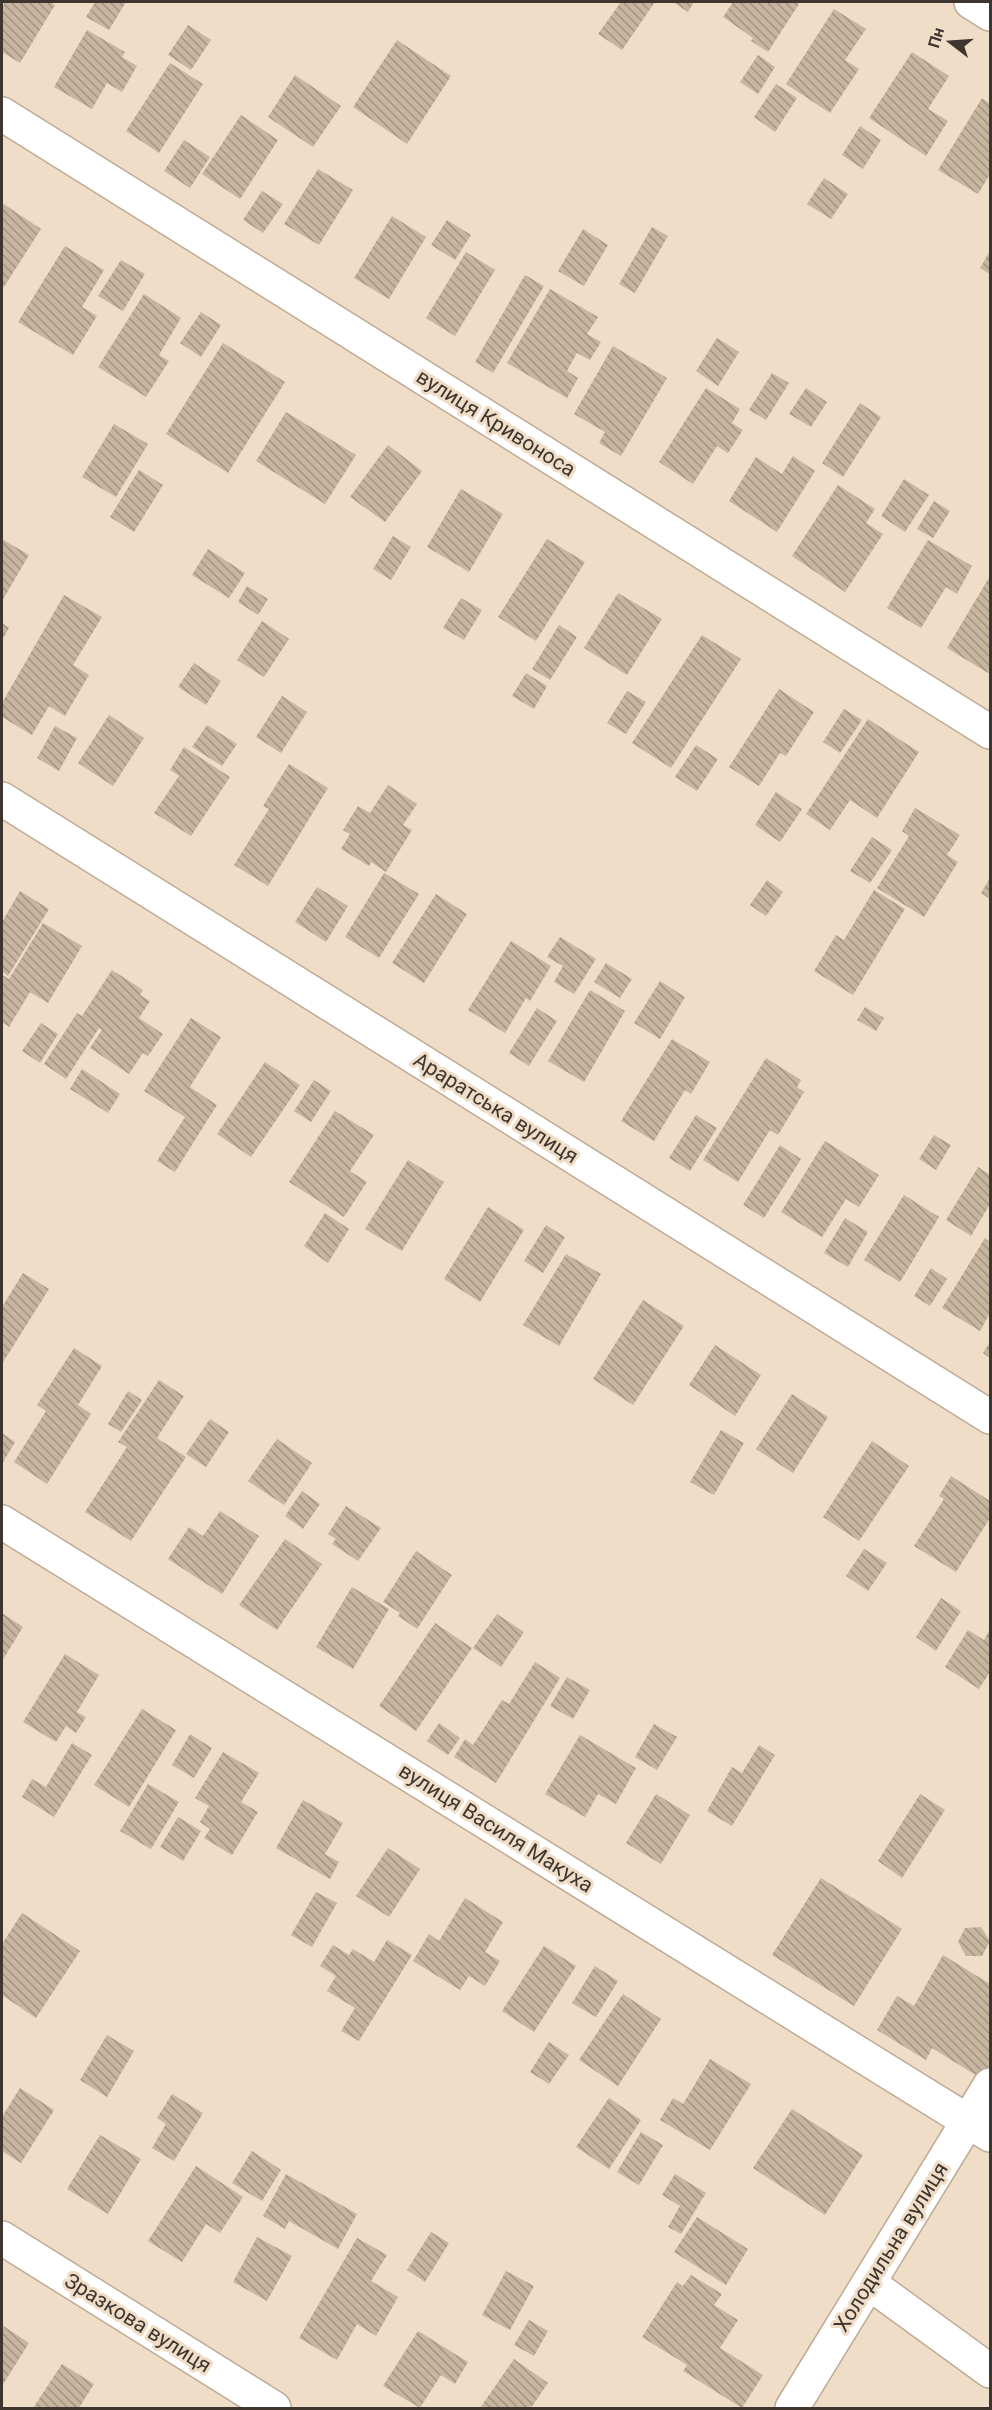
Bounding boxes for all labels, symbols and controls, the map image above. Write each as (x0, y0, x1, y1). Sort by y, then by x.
north arrow (920, 12, 980, 72)
text: Пн (924, 25, 948, 50)
street label: вулиця Кривоноса (412, 364, 580, 482)
street label: Араратська вулиця (409, 1048, 583, 1168)
street label: вулиця Василя Макуха (395, 1758, 597, 1898)
street label: Холодильна вулиця (829, 2158, 953, 2336)
street label: Зразкова вулиця (60, 2268, 216, 2378)

